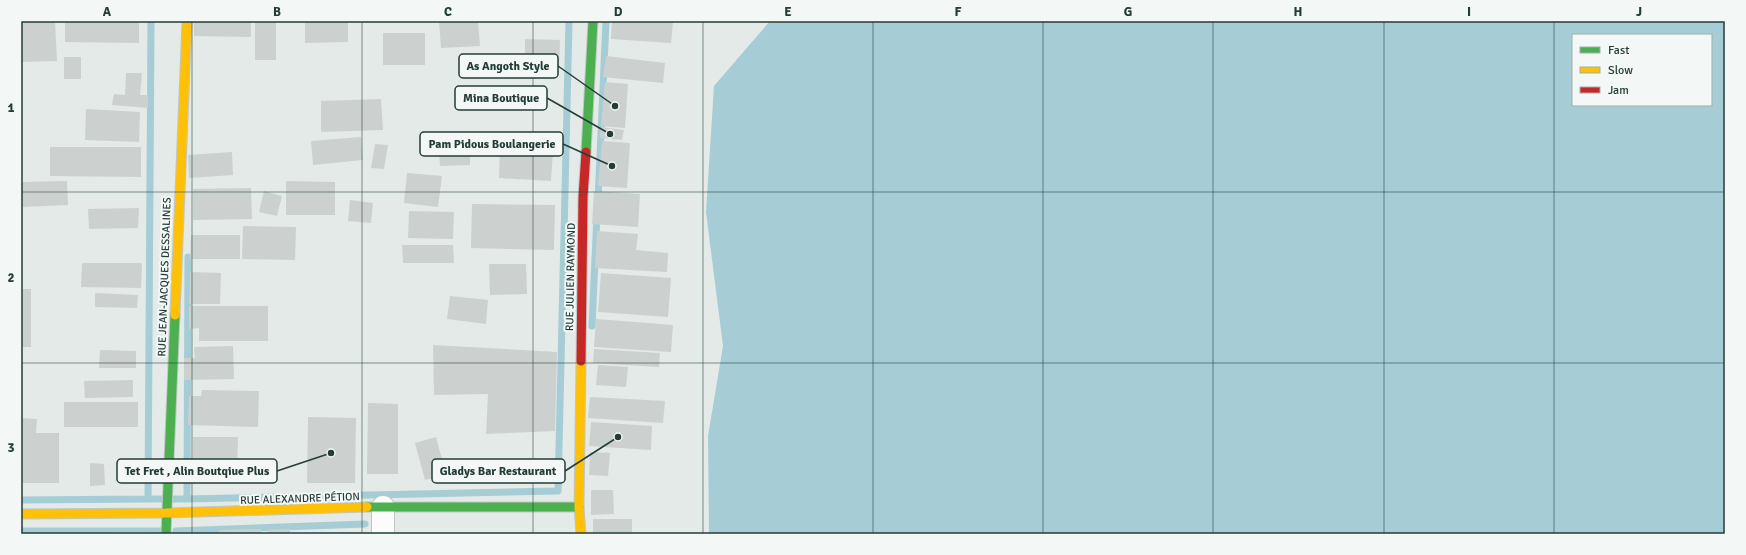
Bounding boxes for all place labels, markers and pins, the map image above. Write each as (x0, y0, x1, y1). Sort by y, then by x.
callout: As Angoth Style (459, 54, 558, 78)
callout: Mina Boutique (455, 86, 547, 110)
callout: Pam Pidous Boulangerie (420, 132, 563, 156)
callout: Tet Fret , Alin Boutqiue Plus (117, 459, 277, 483)
callout: Gladys Bar Restaurant (432, 459, 565, 483)

